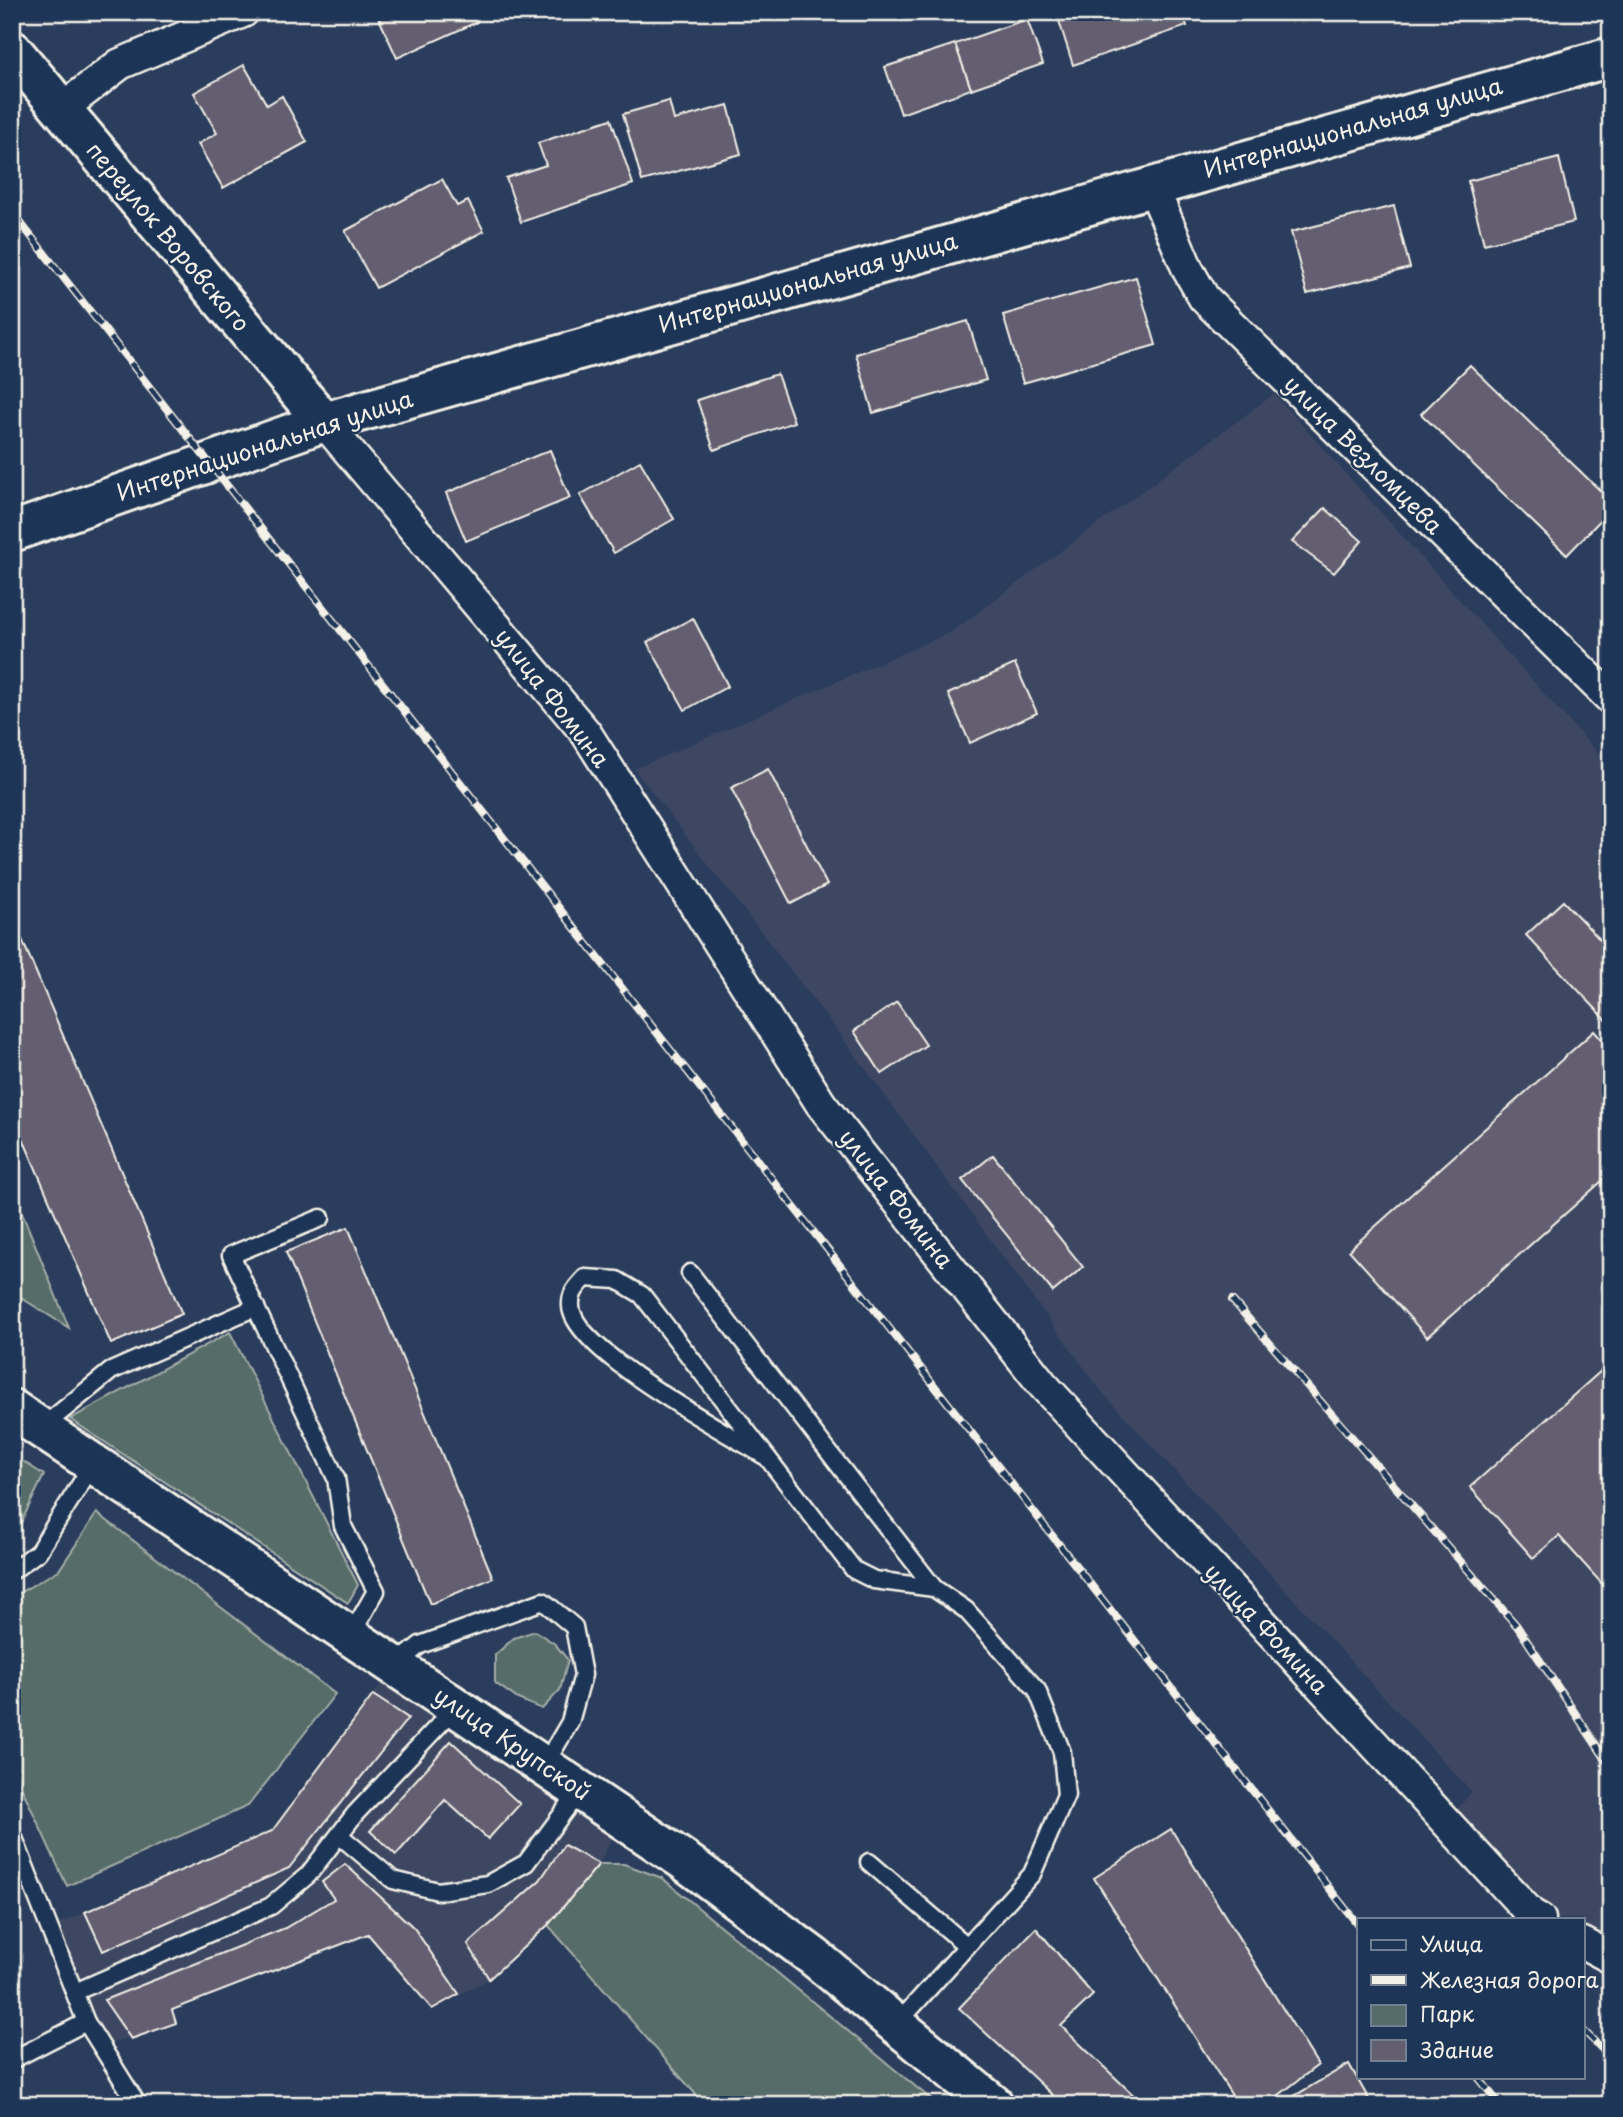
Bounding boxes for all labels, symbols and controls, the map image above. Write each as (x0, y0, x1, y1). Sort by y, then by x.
street label: Интернациональная улица (1199, 67, 1507, 186)
street label: переулок Воровского (79, 133, 259, 339)
street label: Интернациональная улица (654, 222, 962, 341)
street label: улица Везломцева (1276, 366, 1452, 542)
street label: Интернациональная улица (112, 380, 418, 509)
street label: улица Фомина (488, 620, 619, 775)
street label: улица Фомина (832, 1121, 963, 1276)
street label: улица Фомина (1197, 1554, 1338, 1702)
street label: улица Крупской (427, 1677, 598, 1808)
legend (1357, 1918, 1584, 2078)
text: Улица (1420, 1927, 1483, 1959)
text: Железная дорога (1420, 1963, 1598, 1995)
text: Парк (1420, 1997, 1475, 2029)
text: Здание (1420, 2033, 1494, 2065)

